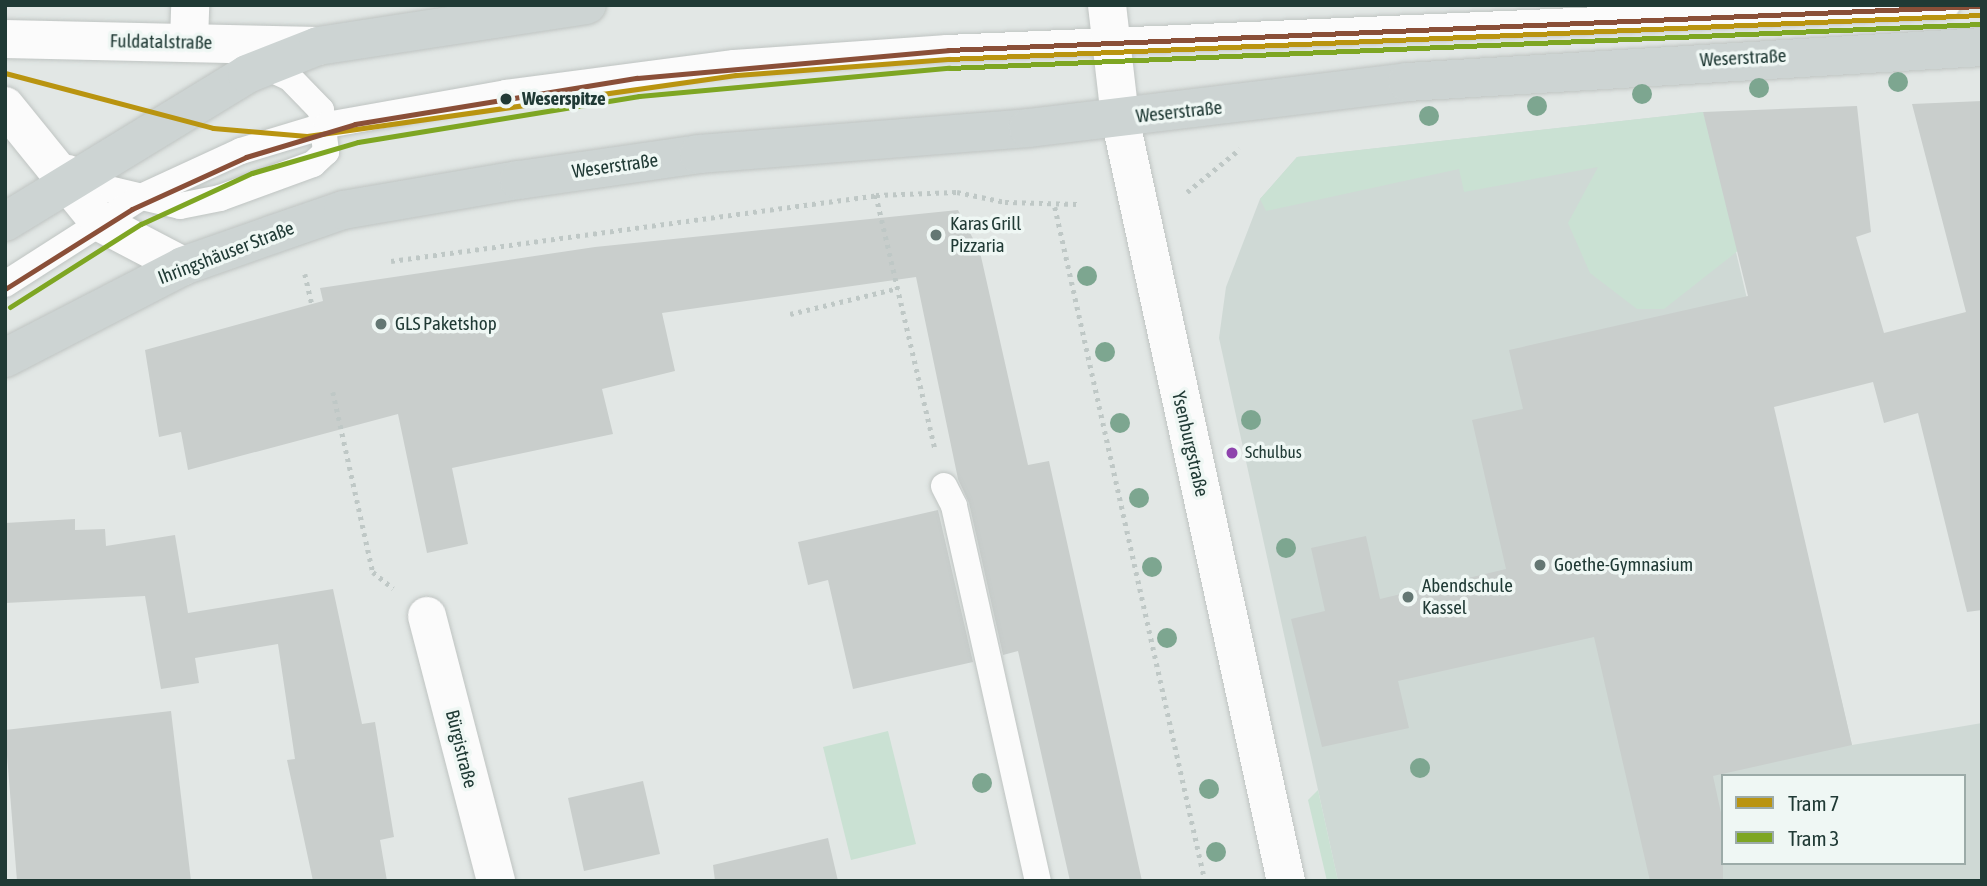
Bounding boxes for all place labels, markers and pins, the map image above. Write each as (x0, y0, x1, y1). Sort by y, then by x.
place label: Weserspitze (522, 88, 606, 110)
marker: Weserspitze (496, 89, 516, 109)
place label: Karas Grill Pizzaria (950, 213, 1021, 257)
marker: Karas Grill Pizzaria (928, 227, 944, 243)
place label: GLS Paketshop (395, 313, 497, 335)
marker: GLS Paketshop (373, 316, 389, 332)
place label: Schulbus (1245, 443, 1302, 463)
marker: Schulbus (1225, 446, 1239, 460)
place label: Goethe-Gymnasium (1554, 554, 1693, 576)
marker: Goethe-Gymnasium (1532, 557, 1548, 573)
place label: Abendschule Kassel (1422, 575, 1513, 619)
marker: Abendschule Kassel (1400, 589, 1416, 605)

